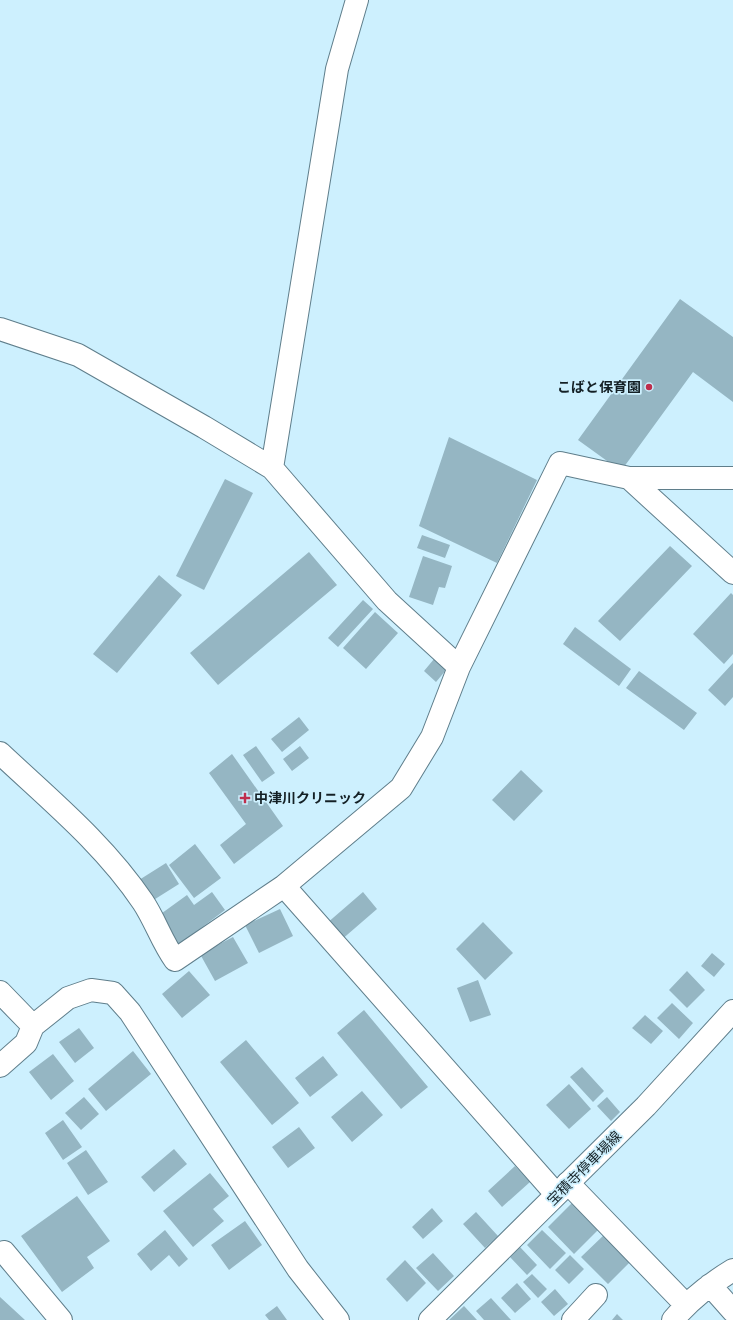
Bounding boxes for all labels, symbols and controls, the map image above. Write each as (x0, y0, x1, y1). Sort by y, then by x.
place label: こばと保育園 (557, 377, 641, 396)
marker: こばと保育園 (644, 382, 654, 392)
place label: 中津川クリニック (254, 788, 366, 807)
marker: 中津川クリニック (239, 792, 251, 804)
street label: 宝積寺停車場線 (542, 1126, 625, 1209)

